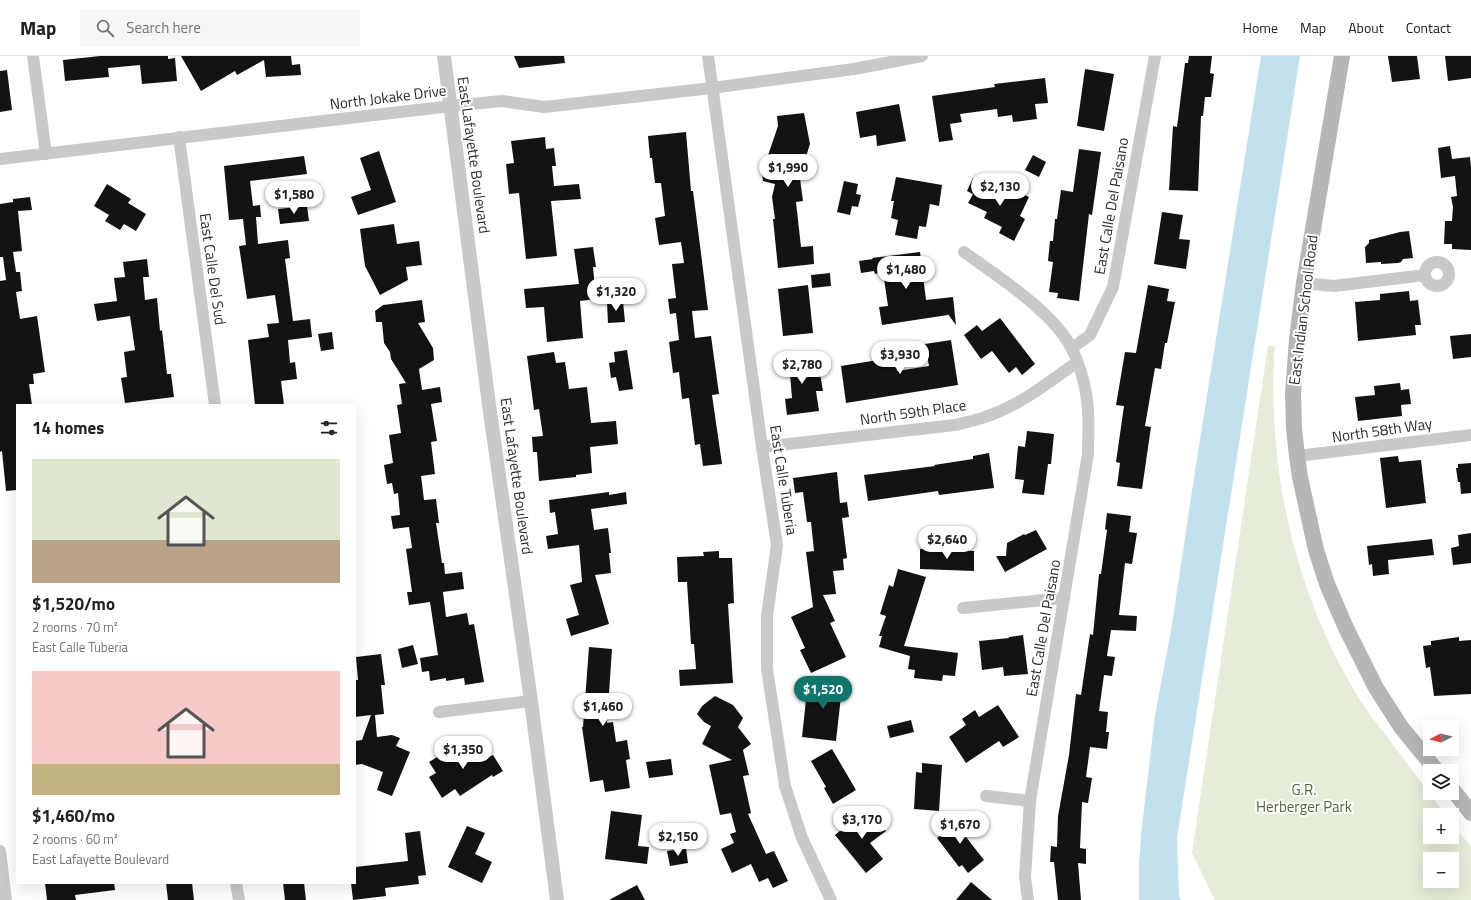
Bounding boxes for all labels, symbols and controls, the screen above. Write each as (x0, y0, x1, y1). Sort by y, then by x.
search box (80, 10, 360, 46)
text: Map (20, 13, 56, 42)
text: Search here (126, 16, 201, 39)
icon: search (94, 17, 116, 39)
text: Home (1243, 17, 1278, 38)
text: Map (1300, 17, 1326, 38)
text: About (1348, 17, 1384, 38)
text: Contact (1406, 17, 1451, 38)
street label: East Lafayette Boulevard (452, 75, 496, 235)
street label: North Jokake Drive (328, 78, 448, 116)
street label: East Calle Del Paisano (1088, 136, 1134, 276)
pin: $1,990 (755, 154, 821, 188)
text: $1,990 (768, 157, 808, 177)
pin: $2,130 (967, 173, 1033, 207)
text: $2,130 (980, 176, 1020, 196)
pin: $1,580 (261, 181, 327, 215)
text: $1,580 (274, 184, 314, 204)
street label: East Calle Del Sud (194, 212, 232, 326)
street label: East Indian School Road (1282, 234, 1324, 386)
pin: $1,480 (873, 256, 939, 290)
text: $1,480 (886, 259, 926, 279)
pin: $1,320 (583, 278, 649, 312)
text: $1,320 (596, 281, 636, 301)
pin: $3,930 (867, 341, 933, 375)
text: $3,930 (880, 344, 920, 364)
pin: $2,780 (769, 351, 835, 385)
text: $2,780 (782, 354, 822, 374)
street label: North 59th Place (858, 393, 968, 431)
street label: East Lafayette Boulevard (495, 396, 539, 556)
street label: North 58th Way (1330, 412, 1434, 448)
text: 14 homes (32, 415, 104, 441)
icon: filters (318, 417, 340, 439)
street label: East Calle Tuberia (764, 423, 804, 537)
icon: home (150, 485, 222, 557)
pin: $2,640 (914, 526, 980, 560)
text: $2,640 (927, 529, 967, 549)
street label: East Calle Del Paisano (1020, 558, 1066, 698)
text: $1,520/mo (32, 591, 115, 617)
text: 2 rooms · 70 m² (32, 617, 118, 637)
text: East Calle Tuberia (32, 637, 128, 657)
pin: $1,520 (790, 676, 856, 710)
text: $1,520 (803, 679, 843, 699)
pin: $1,460 (570, 693, 636, 727)
text: $1,460 (583, 696, 623, 716)
icon: home (150, 697, 222, 769)
north arrow (1423, 720, 1459, 756)
map controls (1423, 720, 1459, 888)
pin: $1,350 (430, 736, 496, 770)
text: $1,350 (443, 739, 483, 759)
button: layers (1423, 764, 1459, 800)
park label: G.R. Herberger Park (1256, 778, 1352, 818)
text: $1,460/mo (32, 803, 115, 829)
pin: $3,170 (829, 806, 895, 840)
button: + (1423, 808, 1459, 844)
text: $3,170 (842, 809, 882, 829)
pin: $1,670 (927, 811, 993, 845)
text: $1,670 (940, 814, 980, 834)
pin: $2,150 (645, 823, 711, 857)
text: $2,150 (658, 826, 698, 846)
text: 2 rooms · 60 m² (32, 829, 118, 849)
text: East Lafayette Boulevard (32, 849, 169, 869)
button: − (1423, 852, 1459, 888)

